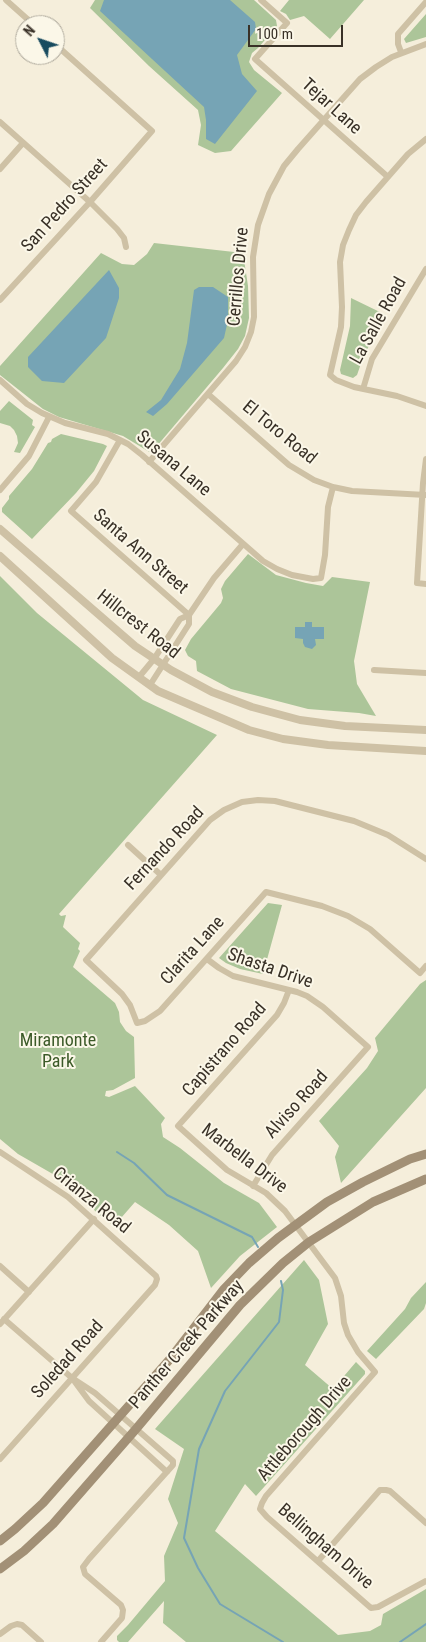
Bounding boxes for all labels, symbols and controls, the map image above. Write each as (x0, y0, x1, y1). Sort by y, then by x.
north arrow (15, 15, 65, 65)
scale bar (251, 15, 346, 47)
text: N (21, 22, 38, 39)
text: 100 m (256, 25, 293, 43)
street label: Tejar Lane (296, 74, 366, 140)
street label: San Pedro Street (17, 155, 113, 257)
street label: Cerrillos Drive (224, 227, 254, 327)
street label: La Salle Road (346, 274, 412, 368)
street label: El Toro Road (237, 396, 321, 470)
street label: Susana Lane (131, 427, 215, 501)
street label: Santa Ann Street (88, 505, 192, 599)
street label: Hillcrest Road (92, 586, 184, 664)
street label: Fernando Road (121, 803, 209, 895)
street label: Clarita Lane (157, 912, 229, 990)
street label: Shasta Drive (224, 944, 316, 994)
street label: Capistrano Road (178, 999, 272, 1101)
park label: Miramonte Park (20, 1030, 96, 1072)
street label: Alviso Road (261, 1067, 333, 1143)
street label: Marbella Drive (197, 1120, 291, 1198)
street label: Crianza Road (48, 1163, 134, 1239)
street label: Panther Creek Parkway (125, 1276, 249, 1414)
street label: Soledad Road (27, 1316, 109, 1404)
street label: Attleborough Drive (254, 1372, 356, 1486)
street label: Bellingham Drive (273, 1500, 377, 1594)

